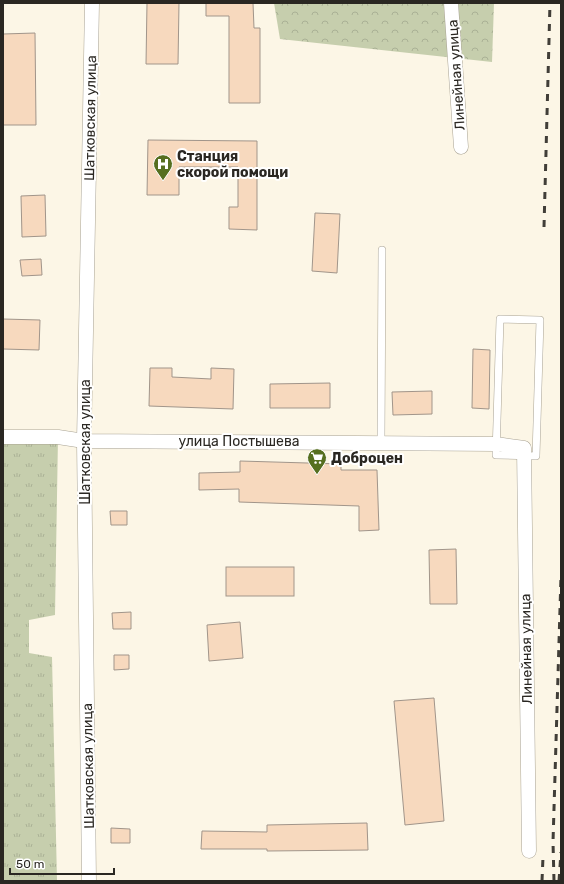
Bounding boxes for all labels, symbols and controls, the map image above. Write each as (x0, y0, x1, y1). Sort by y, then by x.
street label: Линейная улица (444, 19, 469, 131)
street label: Шатковская улица (81, 55, 100, 181)
place label: Станция скорой помощи (177, 148, 288, 181)
hospital icon: Станция скорой помощи (152, 153, 174, 181)
street label: Шатковская улица (77, 379, 94, 505)
street label: улица Постышева (179, 433, 299, 450)
supermarket icon: Доброцен (306, 447, 328, 475)
place label: Доброцен (331, 450, 403, 467)
street label: Линейная улица (517, 593, 536, 705)
street label: Шатковская улица (79, 703, 98, 829)
scale bar (10, 850, 114, 876)
text: 50 m (16, 857, 44, 871)

